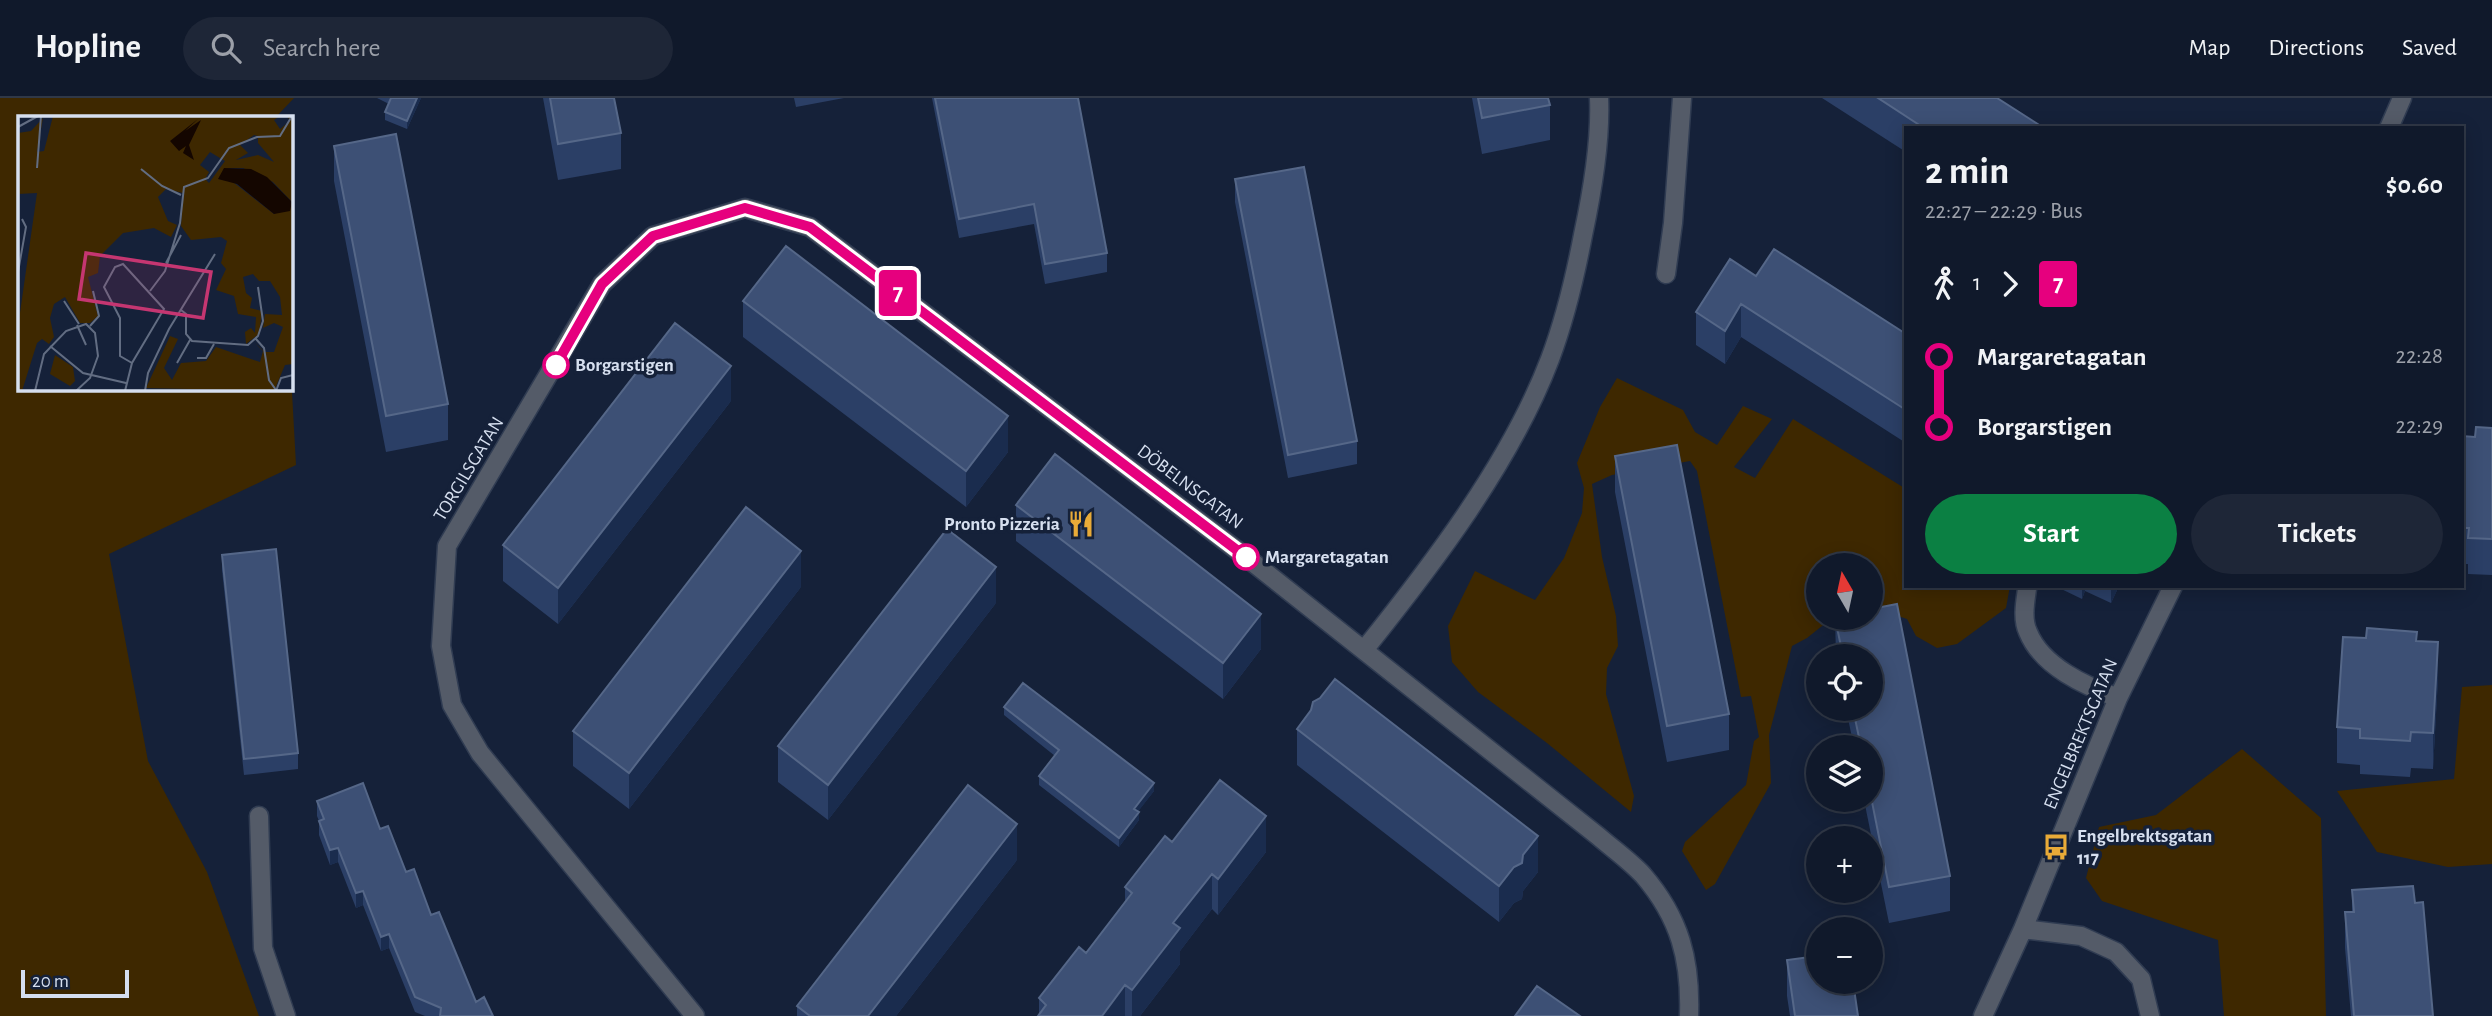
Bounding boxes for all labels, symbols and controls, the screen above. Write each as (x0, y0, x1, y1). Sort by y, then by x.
search box (183, 17, 673, 80)
icon: search (207, 29, 245, 67)
text: Hopline (35, 31, 141, 64)
text: Search here (263, 35, 381, 61)
text: Map (2188, 36, 2230, 60)
text: Directions (2268, 36, 2364, 60)
text: Saved (2402, 36, 2457, 60)
inset map (18, 116, 292, 390)
text: 2 min (1925, 153, 2009, 191)
text: $0.60 (2386, 172, 2443, 198)
text: 22:27 – 22:29 · Bus (1925, 200, 2083, 223)
icon: walk (1925, 265, 1963, 303)
icon: forward (1991, 265, 2029, 303)
line badge: 7 (875, 270, 921, 316)
text: 1 (1973, 272, 1981, 295)
text: 7 (2053, 272, 2063, 296)
text: 7 (893, 281, 903, 305)
text: Margaretagatan (1977, 344, 2147, 370)
text: 22:28 (2395, 345, 2443, 368)
marker: Borgarstigen (543, 352, 569, 378)
place label: Borgarstigen (575, 356, 674, 375)
street label: TORGILSGATAN (430, 414, 508, 524)
text: Borgarstigen (1977, 414, 2112, 440)
text: 22:29 (2396, 415, 2443, 438)
street label: DÖBELNSGATAN (1134, 440, 1247, 533)
button: Start (1925, 494, 2177, 574)
button: Tickets (2191, 494, 2443, 574)
restaurant icon: Pronto Pizzeria (1066, 509, 1096, 539)
place label: Pronto Pizzeria (944, 515, 1060, 534)
marker: Margaretagatan (1233, 544, 1259, 570)
place label: Margaretagatan (1265, 548, 1389, 567)
north arrow (1806, 553, 1883, 630)
map controls (1806, 553, 1883, 994)
button: locate (1806, 644, 1883, 721)
street label: ENGELBREKTSGATAN (2041, 656, 2121, 812)
button: layers (1806, 735, 1883, 812)
button: + (1806, 826, 1883, 903)
place label: Engelbrektsgatan 117 (2077, 827, 2212, 868)
bus stop icon: Engelbrektsgatan 117 (2041, 832, 2071, 862)
button: − (1806, 917, 1883, 994)
scale bar (21, 967, 130, 999)
text: 20 m (32, 972, 69, 991)

